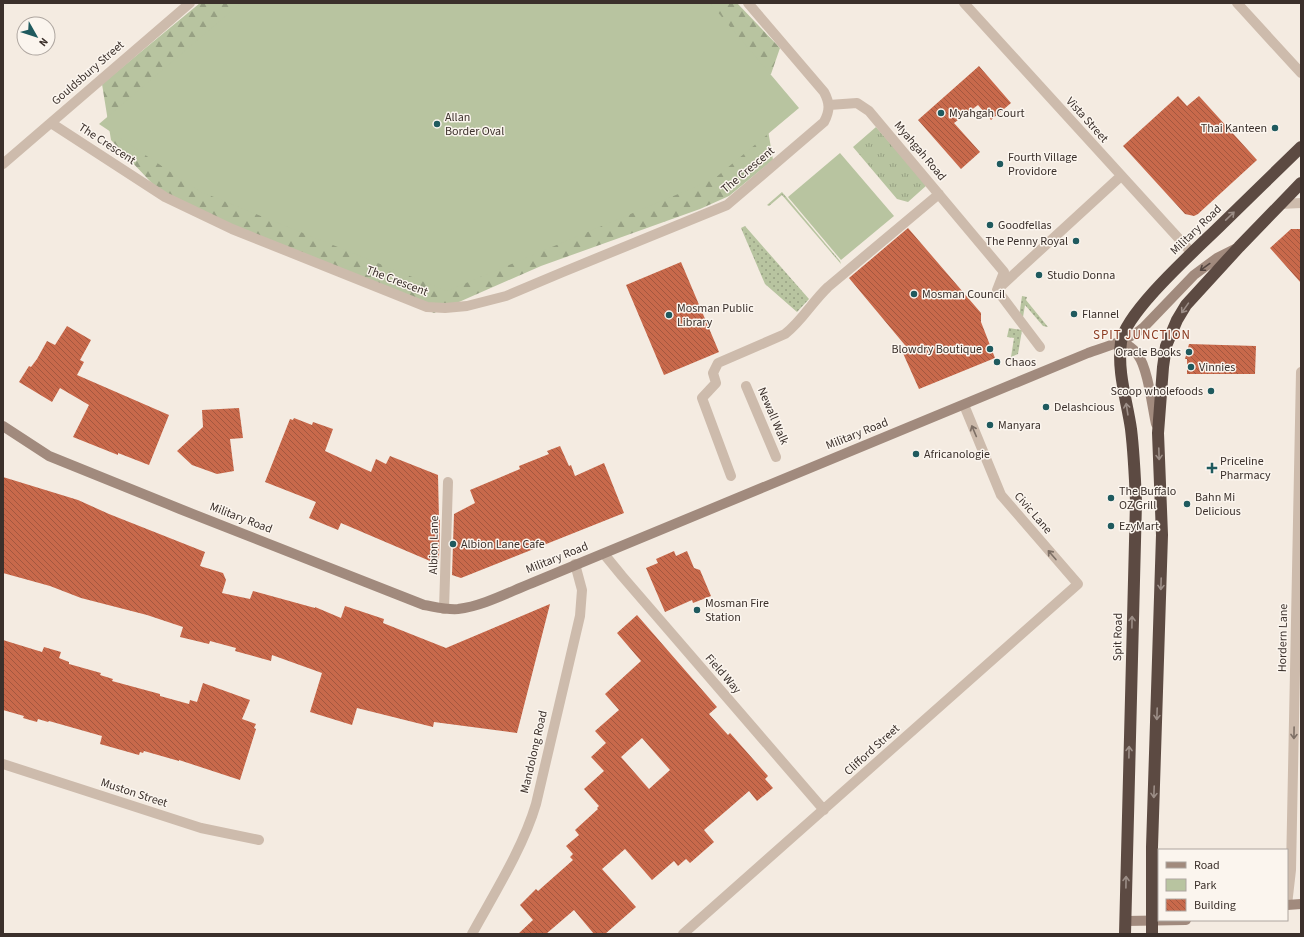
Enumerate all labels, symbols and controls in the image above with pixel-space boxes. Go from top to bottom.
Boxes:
north arrow [16,16,56,56]
text: N [35,34,52,50]
street label: Gouldsbury Street [48,37,128,109]
street label: Vista Street [1062,93,1112,147]
place label: Myahgah Court [949,105,1025,122]
marker: Myahgah Court [936,108,946,118]
place label: Allan Border Oval [445,109,504,140]
street label: Myahgah Road [890,117,950,185]
street label: The Crescent [75,119,139,169]
marker: Allan Border Oval [432,119,442,129]
place label: Thai Kanteen [1201,120,1267,137]
marker: Thai Kanteen [1270,123,1280,133]
street label: The Crescent [718,143,778,197]
place label: Fourth Village Providore [1008,149,1077,180]
marker: Fourth Village Providore [995,159,1005,169]
street label: Military Road [1166,201,1226,259]
one-way arrow [1225,211,1235,221]
place label: Goodfellas [998,217,1052,234]
marker: Goodfellas [985,220,995,230]
place label: The Penny Royal [985,233,1068,250]
marker: The Penny Royal [1071,236,1081,246]
street label: The Crescent [364,261,430,301]
one-way arrow [1200,263,1211,271]
place label: Studio Donna [1047,267,1115,284]
marker: Studio Donna [1034,270,1044,280]
place label: Mosman Council [922,286,1005,303]
marker: Mosman Council [909,289,919,299]
place label: Mosman Public Library [677,300,754,331]
one-way arrow [1181,302,1189,313]
place label: Flannel [1082,306,1119,323]
marker: Flannel [1069,309,1079,319]
marker: Mosman Public Library [664,310,674,320]
district label: SPIT JUNCTION [1093,326,1191,344]
place label: Blowdry Boutique [891,341,982,358]
marker: Blowdry Boutique [985,344,995,354]
place label: Oracle Books [1115,344,1181,361]
marker: Oracle Books [1184,347,1194,357]
place label: Chaos [1005,354,1036,371]
marker: Chaos [992,357,1002,367]
place label: Vinnies [1199,359,1235,376]
marker: Vinnies [1186,362,1196,372]
place label: Scoop wholefoods [1111,383,1203,400]
street label: Newall Walk [753,385,793,448]
marker: Scoop wholefoods [1206,386,1216,396]
place label: Delashcious [1054,399,1114,416]
marker: Delashcious [1041,402,1051,412]
one-way arrow [1123,403,1131,416]
street label: Military Road [823,414,891,454]
place label: Manyara [998,417,1041,434]
marker: Manyara [985,420,995,430]
one-way arrow [970,425,978,437]
place label: Africanologie [924,446,990,463]
one-way arrow [1155,447,1163,460]
marker: Africanologie [911,449,921,459]
place label: Priceline Pharmacy [1220,453,1271,484]
marker: Priceline Pharmacy [1207,463,1217,473]
place label: The Buffalo OZ Grill [1119,483,1176,514]
street label: Civic Lane [1010,488,1056,538]
place label: Bahn Mi Delicious [1195,489,1241,520]
marker: The Buffalo OZ Grill [1106,493,1116,503]
street label: Military Road [207,498,275,538]
marker: Bahn Mi Delicious [1182,499,1192,509]
street label: Albion Lane [425,515,443,575]
place label: EzyMart [1119,518,1159,535]
marker: EzyMart [1106,521,1116,531]
place label: Albion Lane Cafe [461,536,545,553]
street label: Military Road [523,538,591,578]
marker: Albion Lane Cafe [448,539,458,549]
one-way arrow [1048,549,1057,560]
one-way arrow [1157,577,1164,590]
place label: Mosman Fire Station [705,595,769,626]
street label: Hordern Lane [1274,604,1292,672]
marker: Mosman Fire Station [692,605,702,615]
street label: Spit Road [1109,613,1127,661]
one-way arrow [1128,616,1136,629]
street label: Field Way [701,650,745,698]
one-way arrow [1153,707,1160,720]
street label: Mandolong Road [516,709,552,795]
street label: Clifford Street [841,720,903,780]
one-way arrow [1290,726,1298,739]
one-way arrow [1125,746,1133,759]
street label: Muston Street [98,774,170,812]
one-way arrow [1150,785,1158,798]
legend [1158,849,1288,921]
text: Road [1194,857,1220,874]
one-way arrow [1122,876,1130,889]
text: Park [1194,877,1216,894]
text: Building [1194,897,1236,914]

